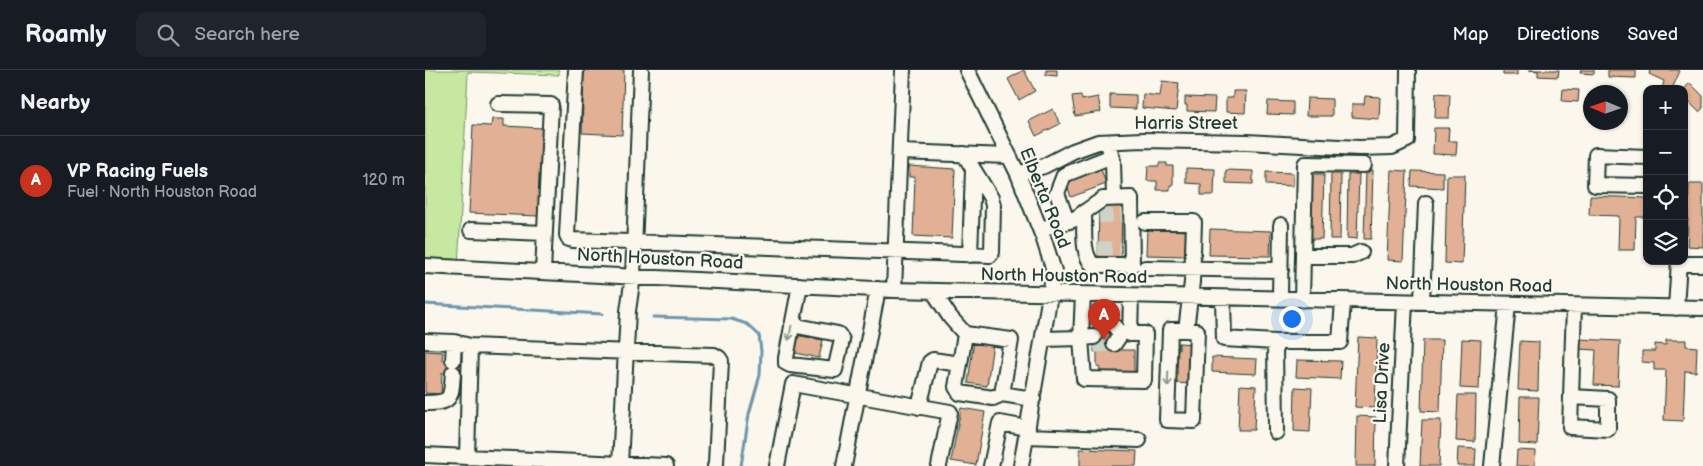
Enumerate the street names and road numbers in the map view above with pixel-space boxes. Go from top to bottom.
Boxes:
street label: Harris Street [1134,113,1238,134]
street label: Elberta Road [1015,144,1075,252]
street label: North Houston Road [576,244,744,274]
street label: North Houston Road [980,264,1148,288]
street label: North Houston Road [1385,273,1553,297]
street label: Lisa Drive [1369,342,1395,424]

